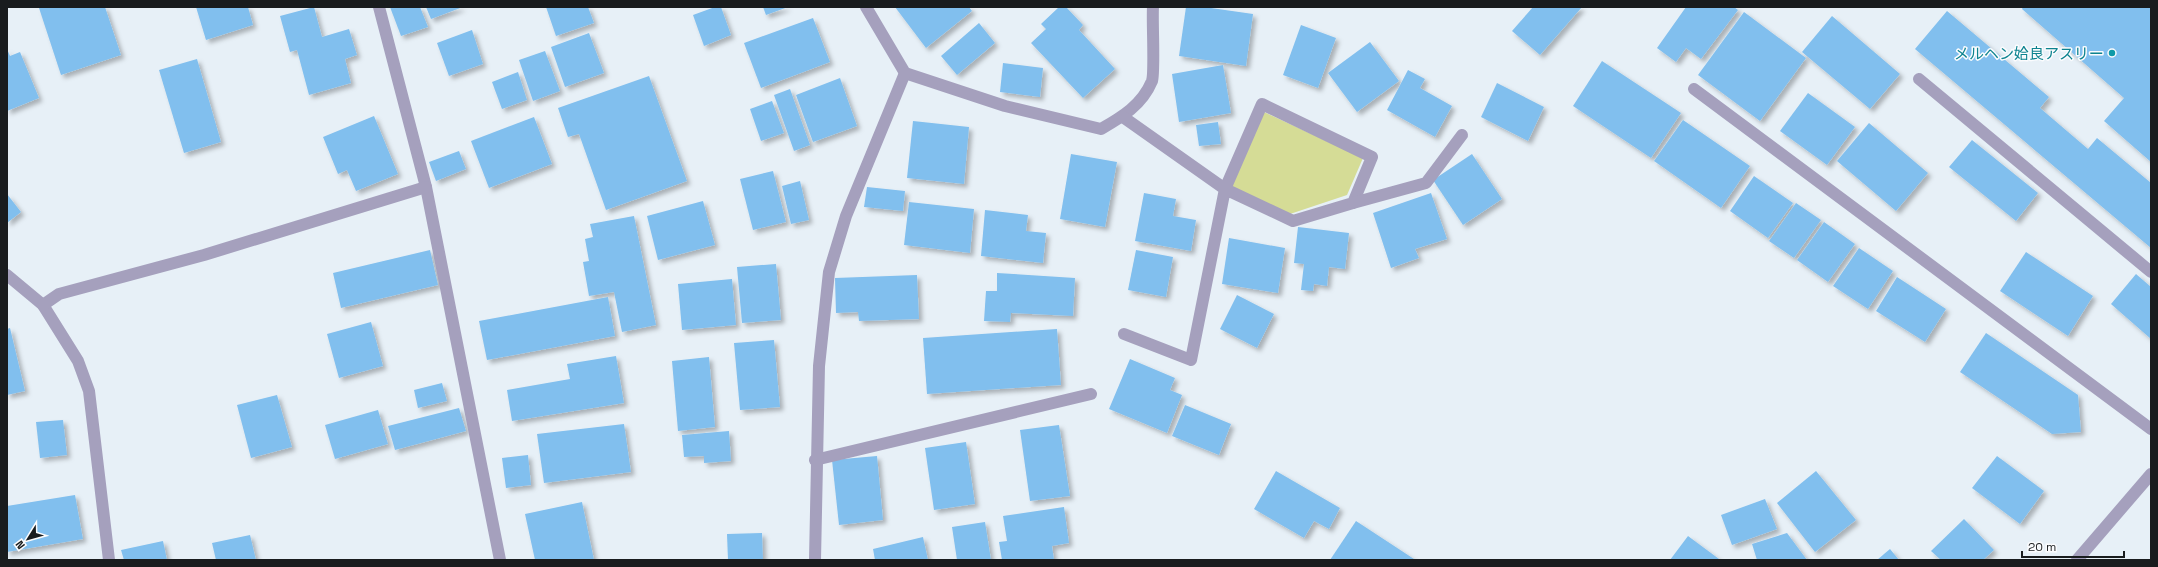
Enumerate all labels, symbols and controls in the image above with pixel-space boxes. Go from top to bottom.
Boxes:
place label: メルヘン姶良アスリー [1954,44,2104,63]
marker: メルヘン姶良アスリー [2107,48,2117,58]
north arrow [8,519,48,559]
scale bar [2022,533,2124,559]
text: N [12,538,28,552]
text: 20 m [2028,539,2056,555]

